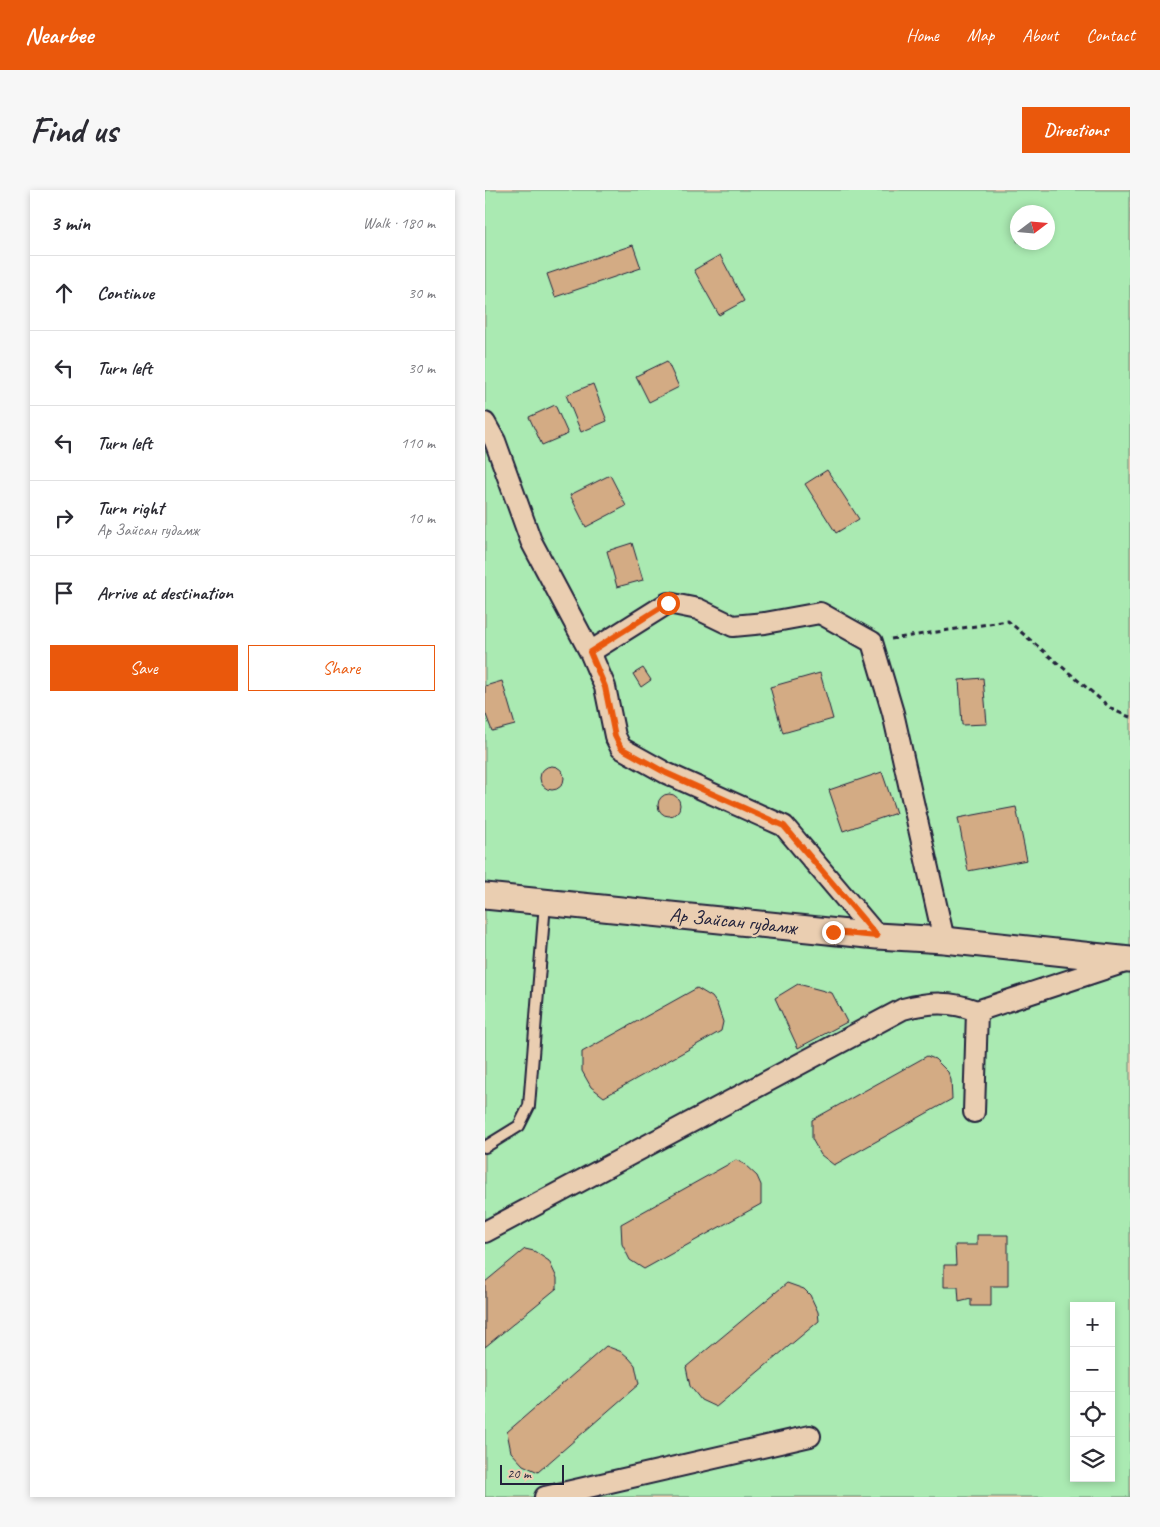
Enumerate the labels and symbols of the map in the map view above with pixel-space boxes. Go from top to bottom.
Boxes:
north arrow [1010,205,1055,250]
route start [657,592,680,615]
street label: Ар Зайсан гудамж [668,902,800,940]
route end [822,921,845,944]
scale bar [500,1462,564,1485]

